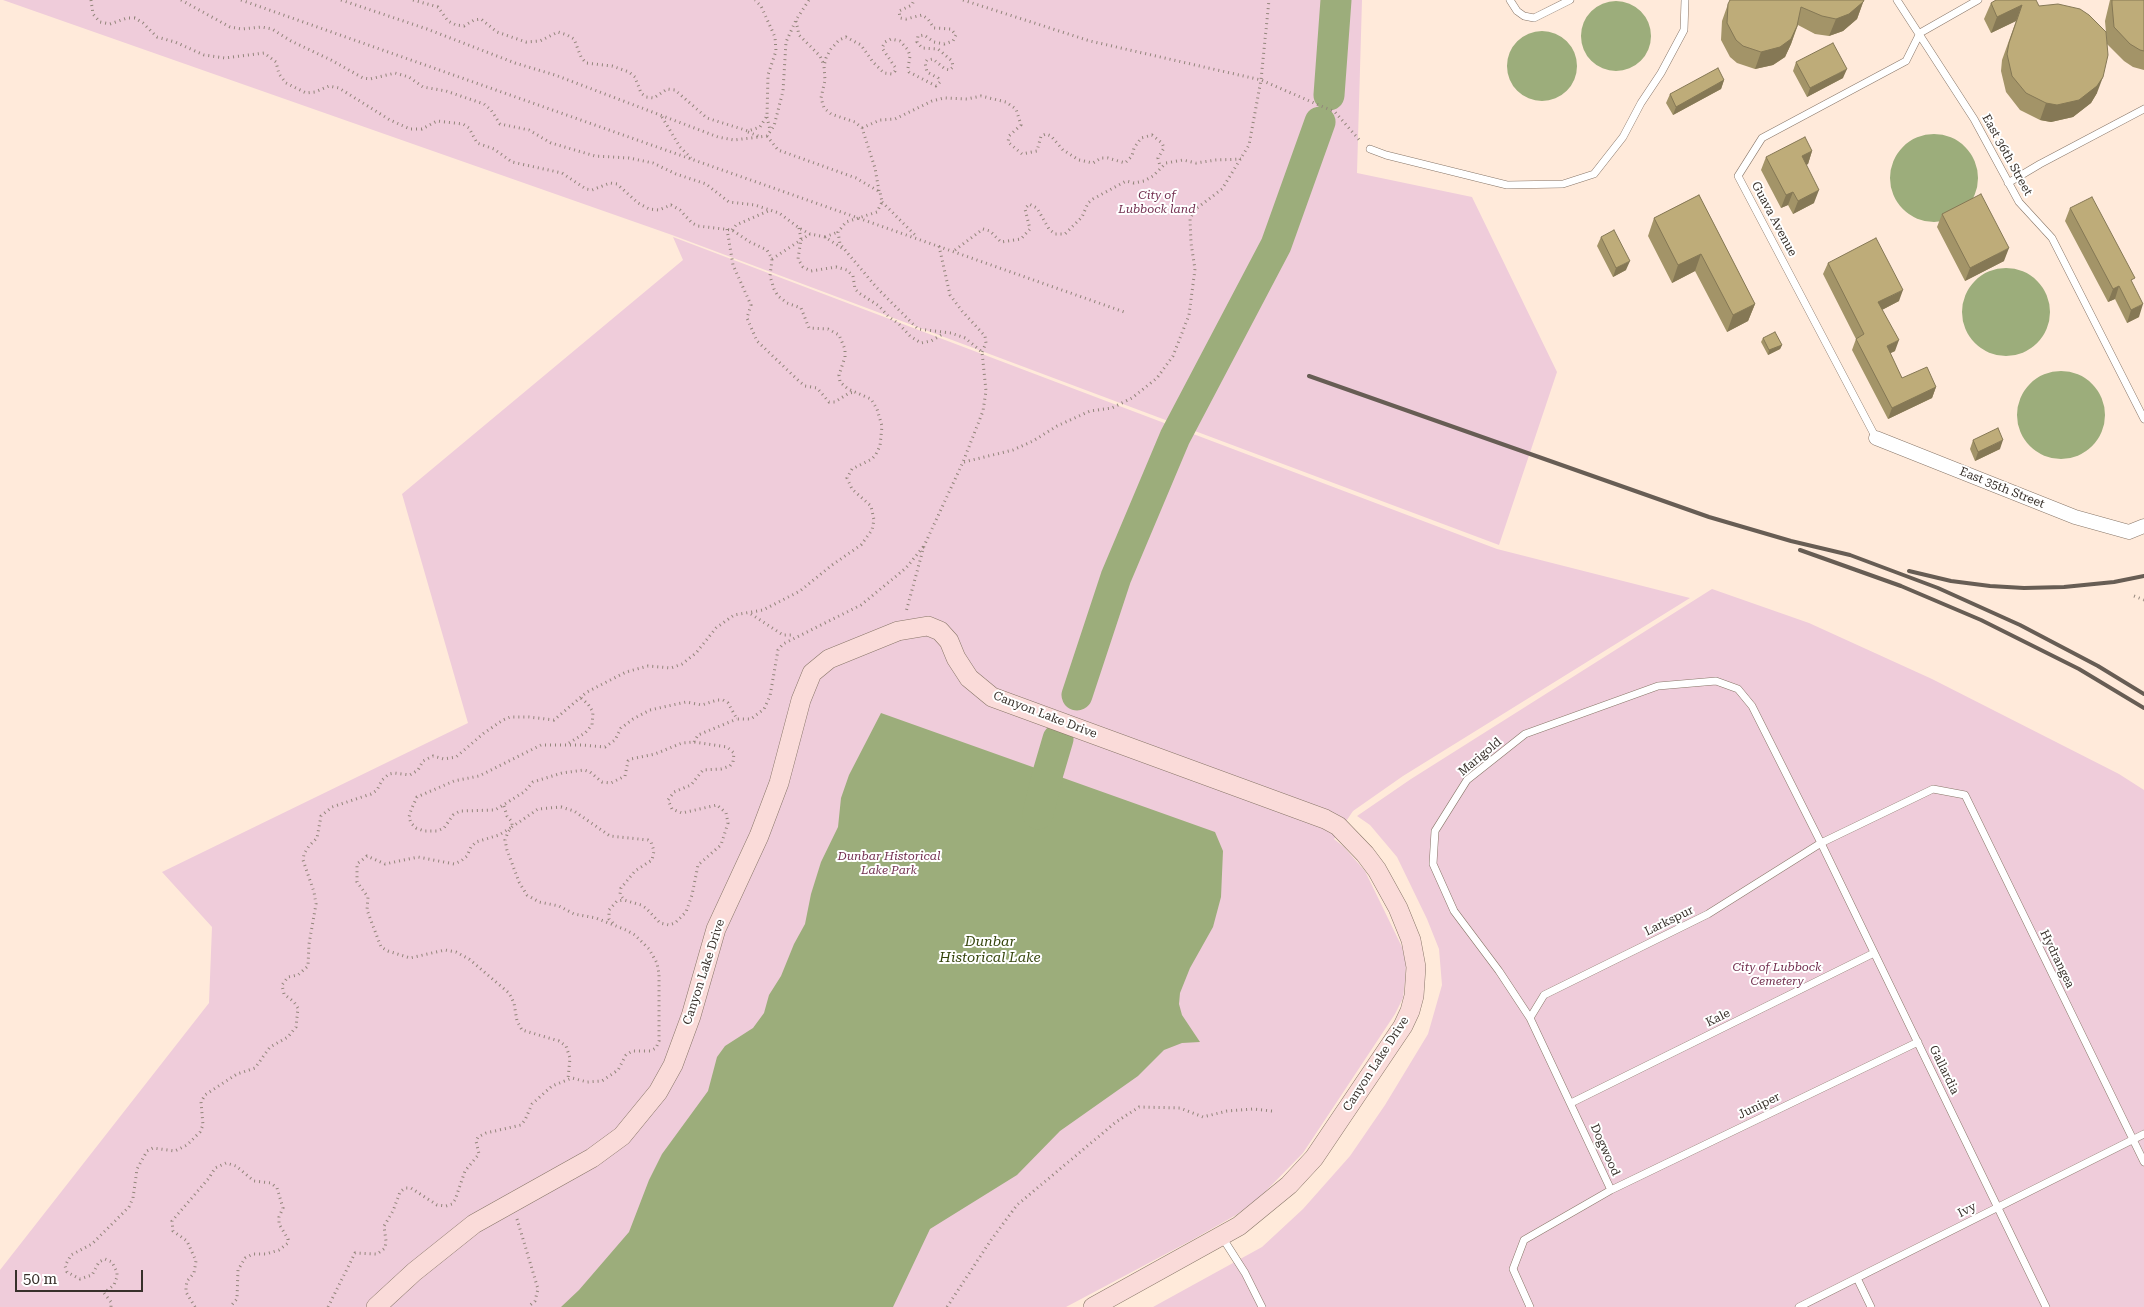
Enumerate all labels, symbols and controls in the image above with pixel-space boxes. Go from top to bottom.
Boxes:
street label: East 36th Street [1979,112,2035,198]
street label: Guava Avenue [1748,179,1800,259]
park label: City of Lubbock land [1118,188,1196,216]
street label: East 35th Street [1957,464,2047,512]
street label: Canyon Lake Drive [991,689,1099,741]
street label: Marigold [1456,735,1504,779]
park label: Dunbar Historical Lake Park [837,849,941,877]
street label: Larkspur [1642,903,1696,939]
street label: Canyon Lake Drive [680,917,728,1027]
street label: Hydrangea [2037,927,2077,991]
water label: Dunbar Historical Lake [939,934,1041,966]
park label: City of Lubbock Cemetery [1732,960,1822,988]
street label: Kale [1703,1006,1733,1030]
street label: Canyon Lake Drive [1340,1014,1412,1114]
street label: Gallardia [1926,1043,1962,1097]
street label: Juniper [1736,1090,1782,1122]
street label: Dogwood [1587,1122,1623,1178]
street label: Ivy [1955,1199,1979,1221]
scale bar [18,1260,145,1292]
text: 50 m [23,1270,57,1288]

